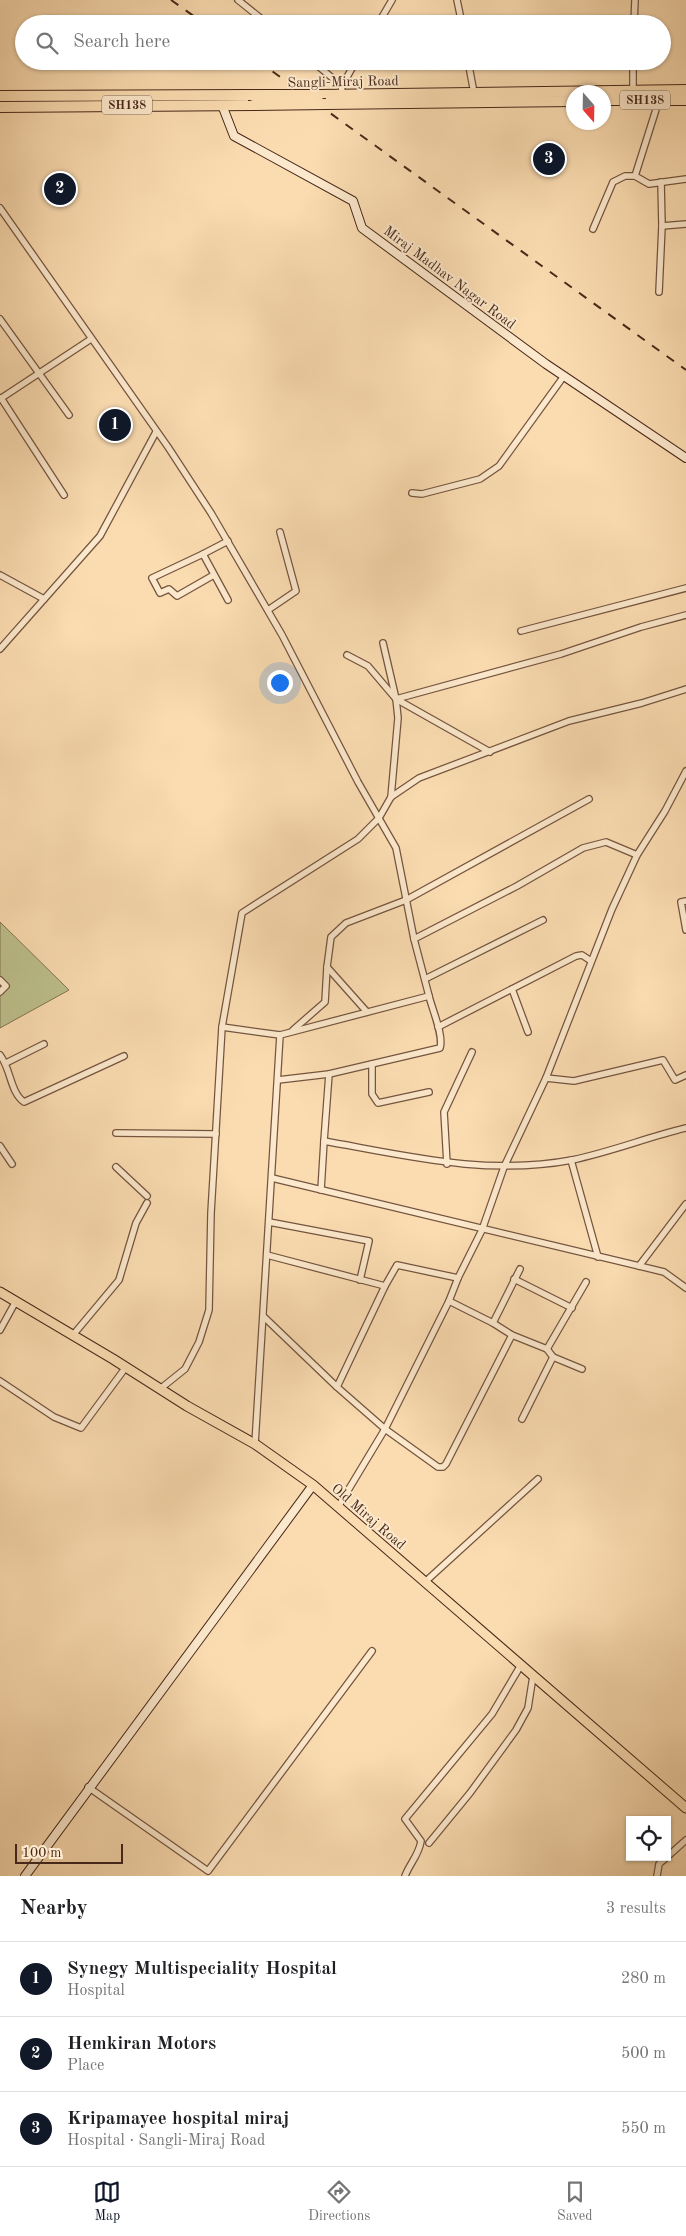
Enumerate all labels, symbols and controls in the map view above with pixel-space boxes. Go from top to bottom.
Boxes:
search box [15,15,671,70]
icon: search [33,29,61,57]
text: Search here [73,33,170,52]
street label: Sangli-Miraj Road [287,74,399,90]
north arrow [566,85,611,130]
road number: SH138 [620,90,670,110]
road number: SH138 [102,96,152,114]
pin: 3 [533,140,565,178]
pin: 2 [44,170,76,208]
street label: Miraj Madhav Nagar Road [381,224,518,332]
pin: 1 [99,406,131,444]
your location [267,670,293,696]
street label: Old Miraj Road [329,1481,408,1552]
map controls [626,1816,671,1861]
button: locate [626,1816,671,1861]
scale bar [15,1841,122,1864]
text: 100 m [22,1846,61,1860]
text: Nearby [20,1898,88,1919]
text: 3 results [606,1901,666,1917]
text: Synegy Multispeciality Hospital [67,1960,337,1979]
text: 1 [31,1971,41,1987]
text: 280 m [621,1971,666,1987]
text: Hospital [67,1983,125,1999]
text: Hemkiran Motors [67,2035,216,2054]
text: 2 [31,2046,41,2062]
text: 500 m [621,2046,666,2062]
text: Place [67,2058,104,2074]
text: Kripamayee hospital miraj [67,2110,289,2129]
text: 3 [31,2121,41,2137]
text: 550 m [621,2121,666,2137]
text: Hospital · Sangli-Miraj Road [67,2133,265,2149]
tab: Map [93,2178,121,2225]
tab: Directions [308,2178,370,2225]
tab: Saved [557,2178,593,2225]

